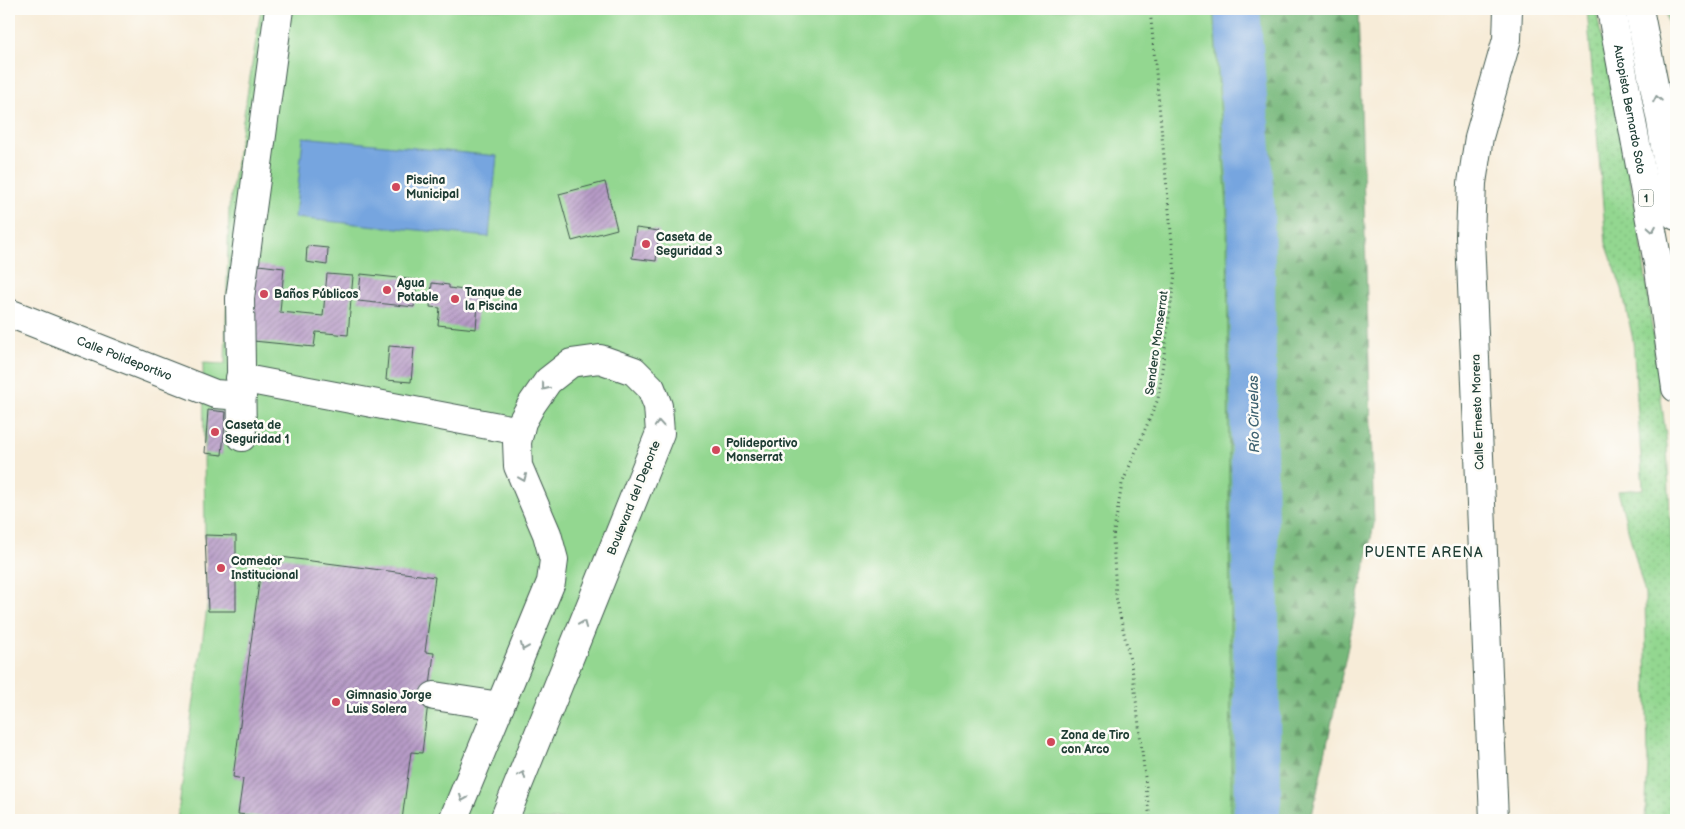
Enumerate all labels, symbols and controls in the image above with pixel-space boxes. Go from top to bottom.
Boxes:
street label: Autopista Bernardo Soto [1610,43,1649,175]
one-way arrow [1652,94,1662,103]
place label: Piscina Municipal [406,173,459,202]
marker: Piscina Municipal [390,181,402,193]
road number: 1 [1638,190,1654,207]
one-way arrow [1646,224,1656,233]
place label: Caseta de Seguridad 3 [656,230,723,259]
marker: Caseta de Seguridad 3 [640,238,652,250]
place label: Agua Potable [396,276,439,305]
marker: Agua Potable [381,284,393,296]
place label: Tanque de la Piscina [465,285,522,314]
place label: Baños Públicos [274,287,359,302]
marker: Baños Públicos [258,288,270,300]
street label: Sendero Monserrat [1142,290,1172,396]
marker: Tanque de la Piscina [449,293,461,305]
street label: Calle Polideportivo [75,333,174,384]
street label: Calle Ernesto Morera [1468,354,1488,470]
water label: Río Ciruelas [1245,375,1263,453]
one-way arrow [542,381,550,390]
place label: Caseta de Seguridad 1 [225,418,290,447]
one-way arrow [654,420,665,428]
marker: Caseta de Seguridad 1 [209,426,221,438]
place label: Polideportivo Monserrat [726,436,798,465]
street label: Boulevard del Deporte [604,439,664,557]
marker: Polideportivo Monserrat [710,444,722,456]
one-way arrow [517,473,527,482]
district label: PUENTE ARENA [1364,544,1484,561]
place label: Comedor Institucional [231,554,298,583]
marker: Comedor Institucional [215,562,227,574]
one-way arrow [577,621,587,629]
one-way arrow [520,642,530,651]
place label: Gimnasio Jorge Luis Solera [346,688,432,717]
marker: Gimnasio Jorge Luis Solera [330,696,342,708]
place label: Zona de Tiro con Arco [1061,728,1130,757]
marker: Zona de Tiro con Arco [1045,736,1057,748]
one-way arrow [516,771,526,780]
one-way arrow [458,793,468,801]

